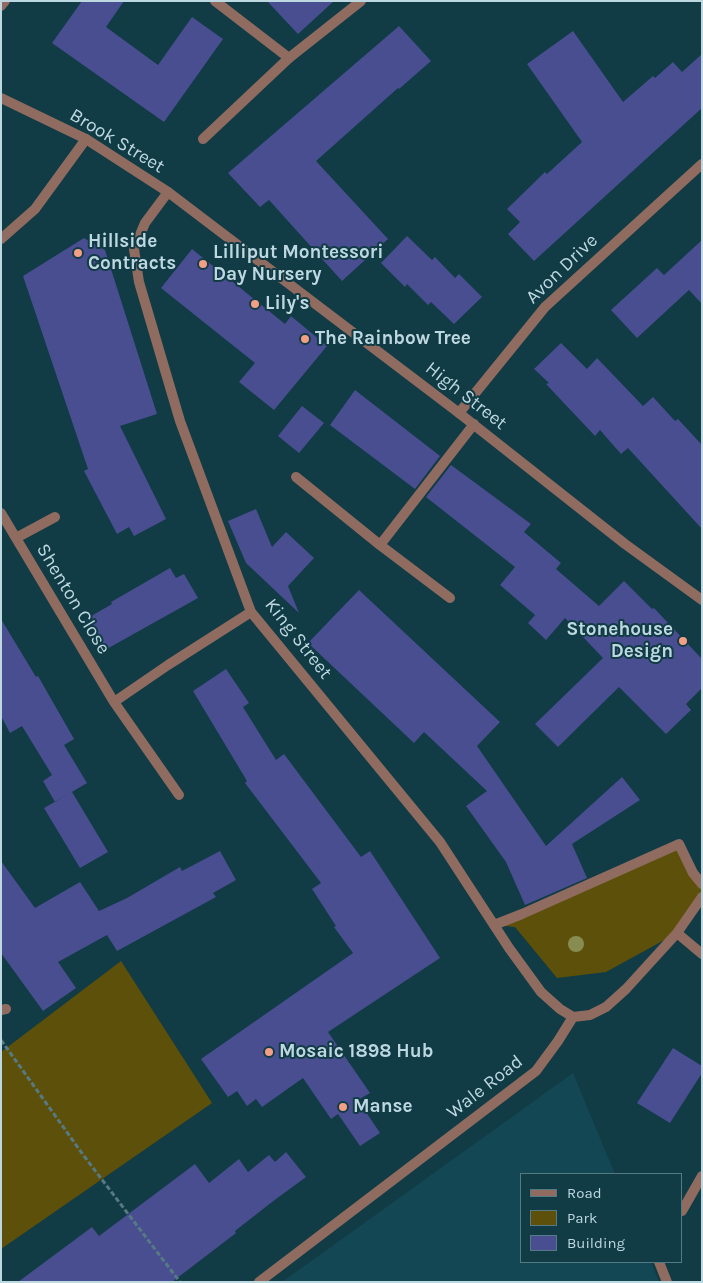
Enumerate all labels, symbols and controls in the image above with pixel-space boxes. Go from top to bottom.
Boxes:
street label: Brook Street [65,104,169,178]
street label: Avon Drive [521,229,603,309]
place label: Hillside Contracts [88,231,176,275]
place label: Lilliput Montessori Day Nursery [213,242,383,286]
marker: Hillside Contracts [72,247,84,259]
marker: Lilliput Montessori Day Nursery [197,258,209,270]
place label: Lily's [265,293,309,315]
marker: Lily's [249,298,261,310]
place label: The Rainbow Tree [315,328,471,350]
marker: The Rainbow Tree [299,333,311,345]
street label: High Street [421,357,511,435]
street label: Shenton Close [31,540,115,658]
street label: King Street [259,594,337,684]
place label: Stonehouse Design [566,619,673,663]
marker: Stonehouse Design [677,635,689,647]
place label: Mosaic 1898 Hub [279,1041,433,1063]
marker: Mosaic 1898 Hub [263,1046,275,1058]
street label: Wale Road [442,1050,528,1124]
place label: Manse [353,1096,413,1118]
marker: Manse [337,1101,349,1113]
legend [520,1173,683,1263]
text: Road [567,1184,602,1202]
text: Park [567,1209,597,1227]
text: Building [567,1234,625,1252]

